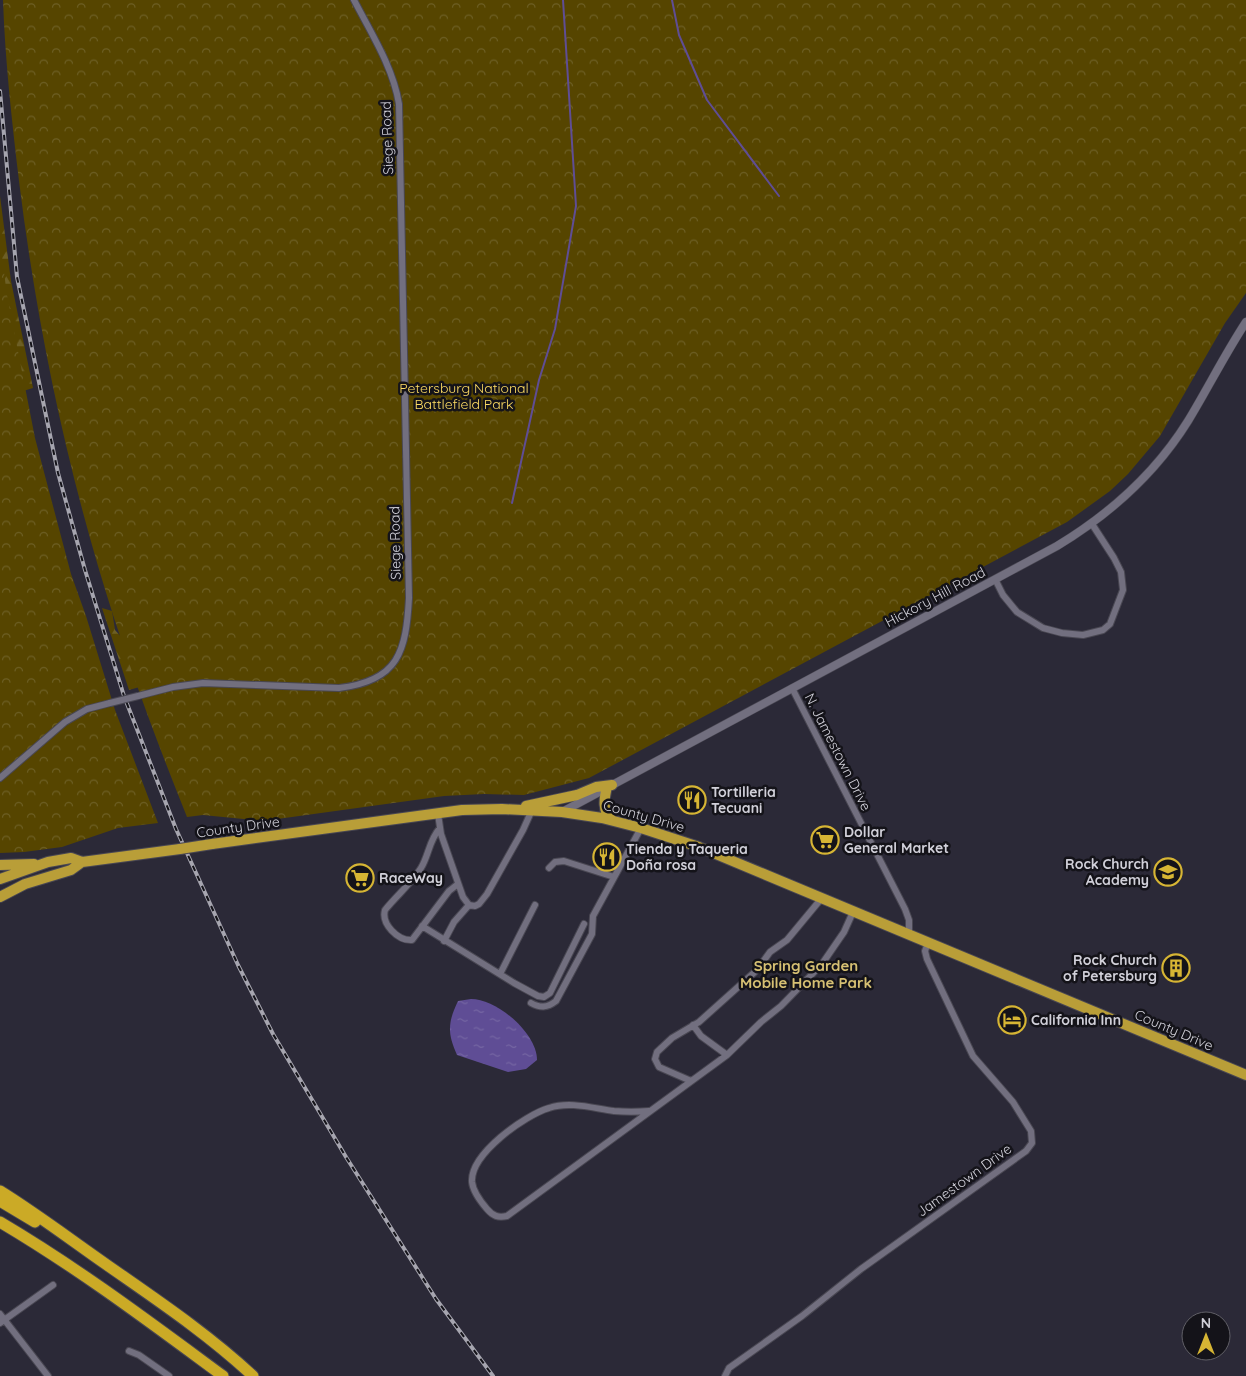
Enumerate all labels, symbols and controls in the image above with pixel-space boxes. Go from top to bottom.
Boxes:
street label: Siege Road [377,101,397,175]
park label: Petersburg National Battlefield Park [399,379,529,413]
street label: Siege Road [385,506,405,580]
street label: Hickory Hill Road [882,563,988,631]
street label: N. Jamestown Drive [801,690,875,814]
place label: Tortilleria Tecuani [711,783,776,817]
restaurant icon: Tortilleria Tecuani [677,785,707,815]
street label: County Drive [601,796,687,836]
street label: County Drive [195,812,281,842]
place label: Dollar General Market [844,823,949,857]
supermarket icon: Dollar General Market [810,825,840,855]
place label: Tienda y Taqueria Doña rosa [626,840,748,874]
restaurant icon: Tienda y Taqueria Doña rosa [592,842,622,872]
place label: Rock Church Academy [1065,855,1149,889]
school or university icon: Rock Church Academy [1153,857,1183,887]
supermarket icon: RaceWay [345,863,375,893]
place label: RaceWay [379,869,443,887]
place label: Rock Church of Petersburg [1063,951,1157,985]
building icon: Rock Church of Petersburg [1161,953,1191,983]
district label: Spring Garden Mobile Home Park [740,956,872,992]
hotel icon: California Inn [997,1005,1027,1035]
street label: County Drive [1132,1005,1216,1055]
place label: California Inn [1031,1011,1121,1029]
street label: Jamestown Drive [913,1139,1015,1220]
north arrow [1181,1311,1231,1361]
text: N [1201,1314,1211,1332]

